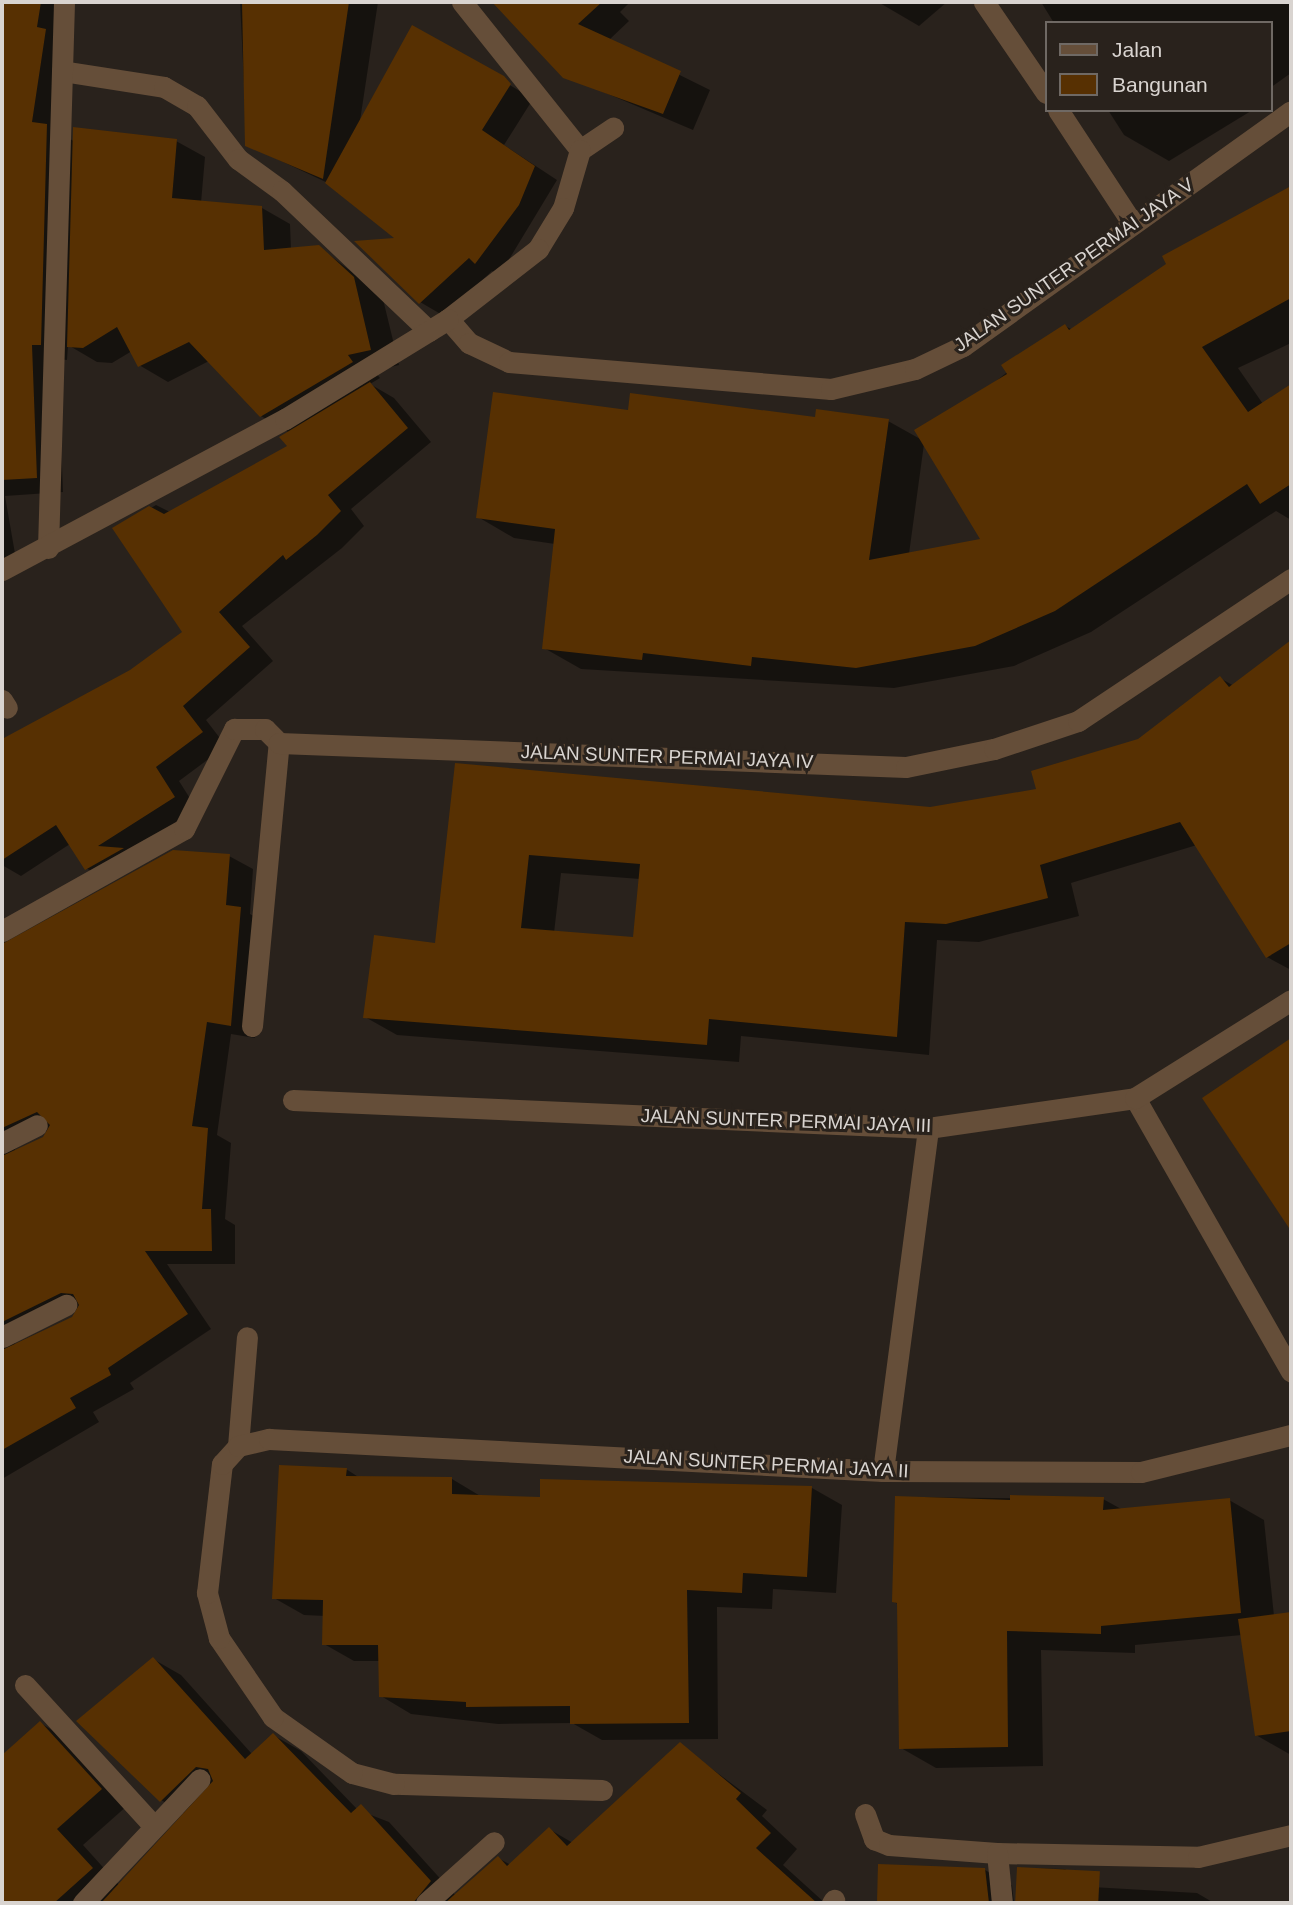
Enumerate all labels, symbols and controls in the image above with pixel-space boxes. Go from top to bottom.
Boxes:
legend [1044,21,1272,112]
text: Jalan [1112,38,1162,61]
text: Bangunan [1112,73,1208,96]
street label: JALAN SUNTER PERMAI JAYA V [949,173,1199,357]
street label: JALAN SUNTER PERMAI JAYA IV [520,740,814,774]
street label: JALAN SUNTER PERMAI JAYA III [640,1105,932,1137]
street label: JALAN SUNTER PERMAI JAYA II [622,1445,910,1483]

